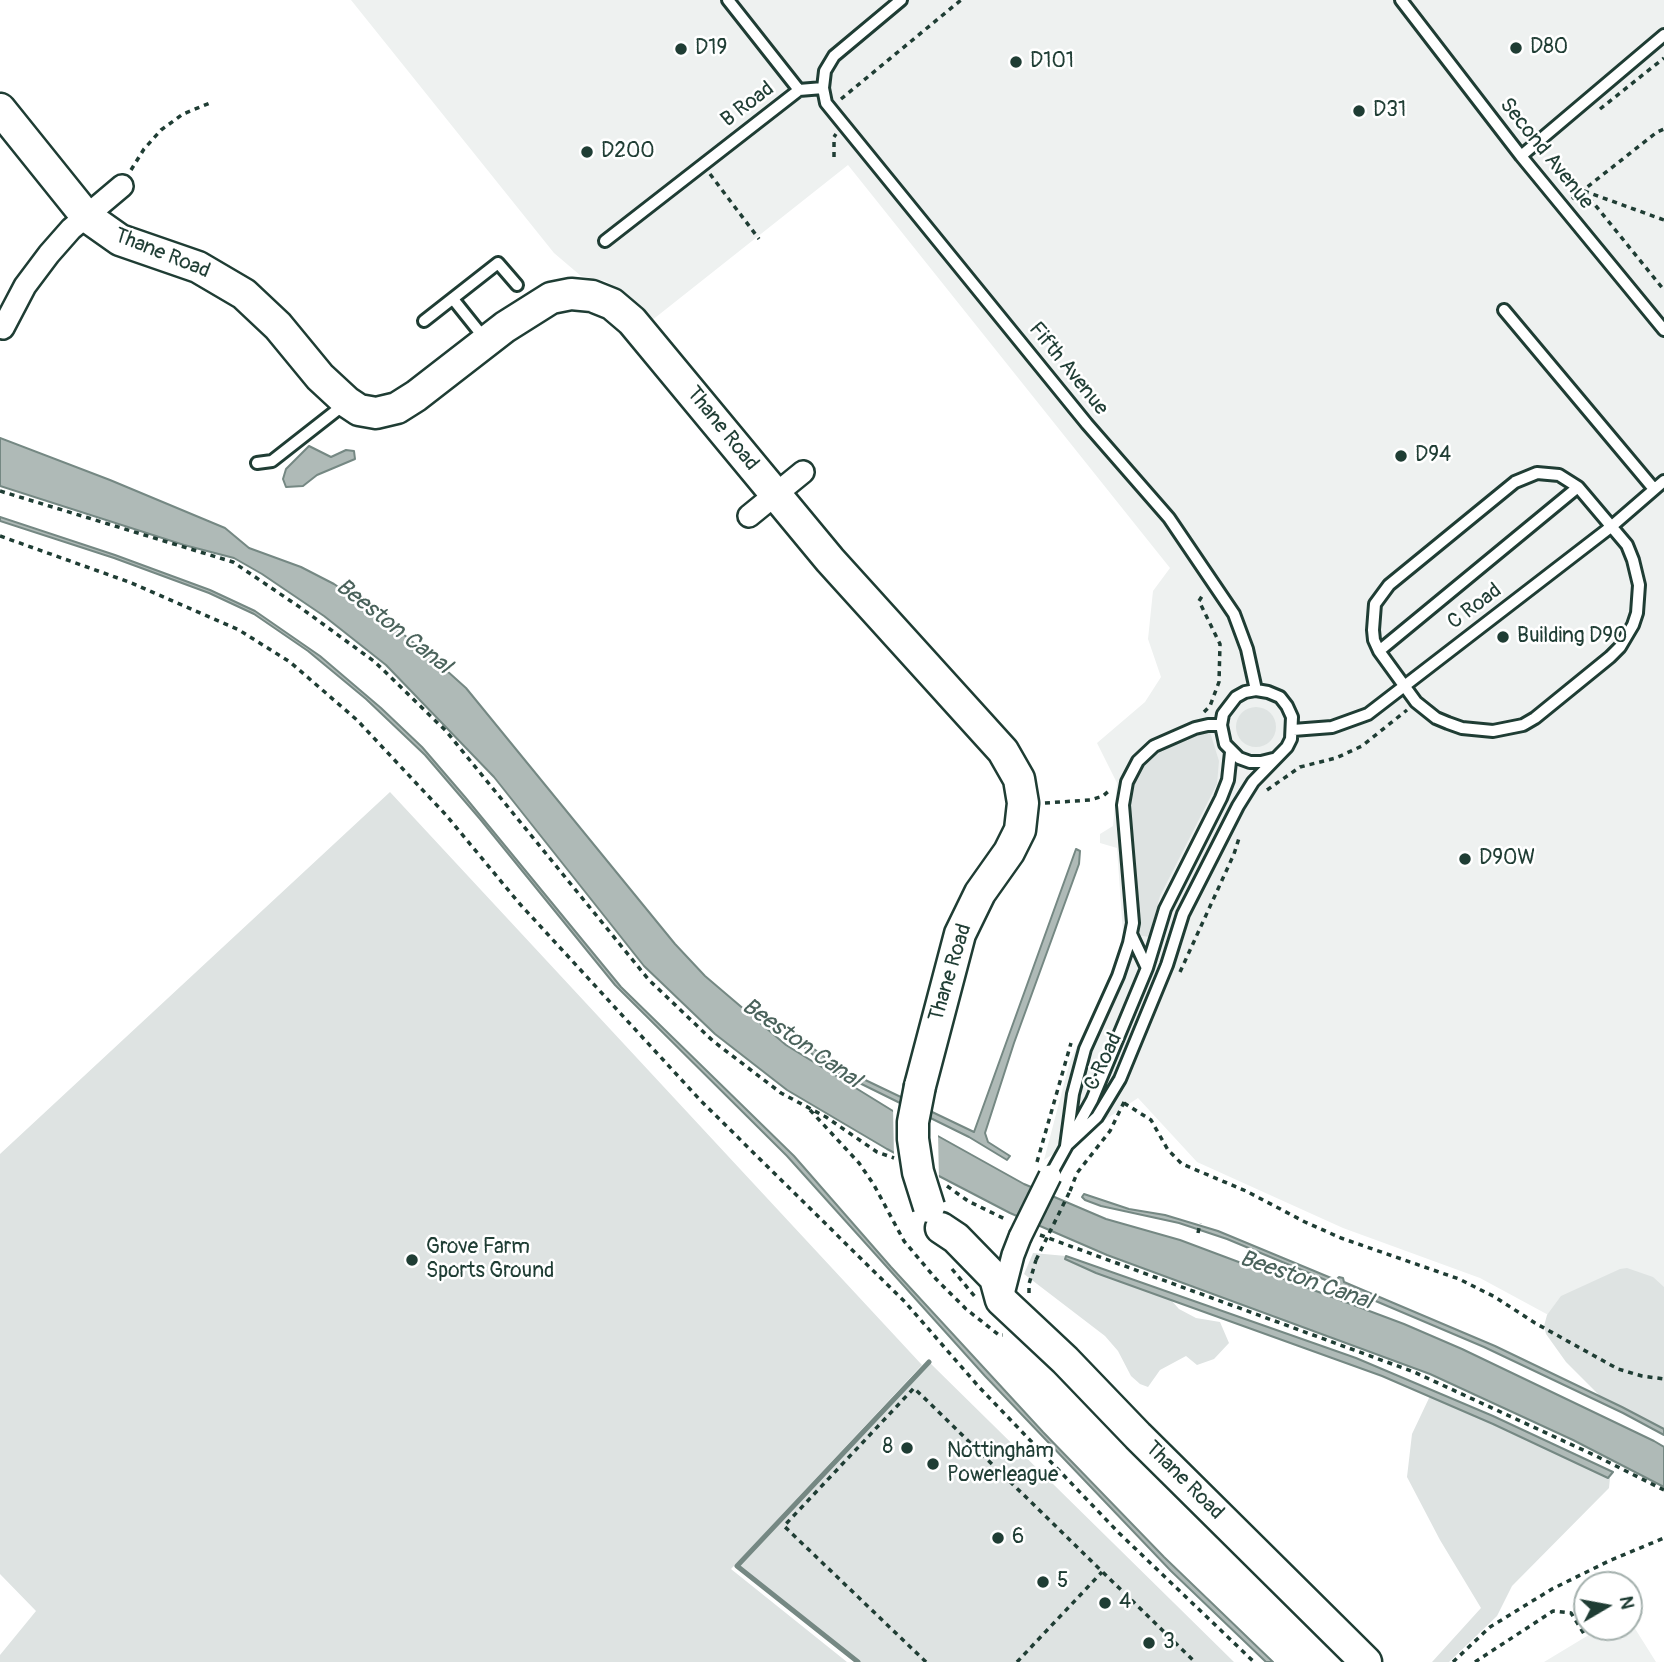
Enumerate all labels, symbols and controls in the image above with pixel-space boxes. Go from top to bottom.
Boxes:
place label: D80 [1530,35,1568,61]
place label: D19 [695,36,727,62]
marker: D80 [1508,40,1524,56]
marker: D19 [673,41,689,57]
place label: D101 [1030,49,1074,75]
marker: D101 [1008,54,1024,70]
street label: B Road [716,77,780,133]
street label: Second Avenue [1494,93,1598,215]
place label: D31 [1373,98,1406,124]
marker: D31 [1351,103,1367,119]
place label: D200 [601,139,655,165]
marker: D200 [579,144,595,160]
street label: Thane Road [110,223,214,285]
street label: Fifth Avenue [1023,317,1113,421]
street label: Thane Road [680,382,764,476]
place label: D94 [1415,443,1451,469]
marker: D94 [1393,448,1409,464]
water label: Beeston Canal [330,573,456,681]
street label: C Road [1443,579,1507,635]
place label: Building D90 [1517,624,1627,650]
marker: Building D90 [1495,629,1511,645]
place label: D90W [1479,846,1535,872]
marker: D90W [1457,851,1473,867]
street label: Thane Road [924,921,978,1025]
water label: Beeston Canal [736,993,866,1095]
street label: C Road [1080,1029,1128,1095]
place label: Grove Farm Sports Ground [426,1235,554,1285]
water label: Beeston Canal [1236,1245,1376,1317]
marker: Grove Farm Sports Ground [404,1252,420,1268]
place label: 8 [882,1435,893,1461]
street label: Thane Road [1139,1436,1229,1526]
place label: Nottingham Powerleague [947,1439,1058,1489]
marker: 8 [899,1440,915,1456]
marker: Nottingham Powerleague [925,1456,941,1472]
place label: 6 [1012,1525,1024,1551]
marker: 6 [990,1530,1006,1546]
place label: 5 [1057,1569,1068,1595]
north arrow [1573,1571,1643,1641]
marker: 5 [1035,1574,1051,1590]
place label: 4 [1119,1590,1131,1616]
text: N [1614,1594,1640,1611]
marker: 4 [1097,1595,1113,1611]
place label: 3 [1163,1630,1175,1656]
marker: 3 [1141,1635,1157,1651]

